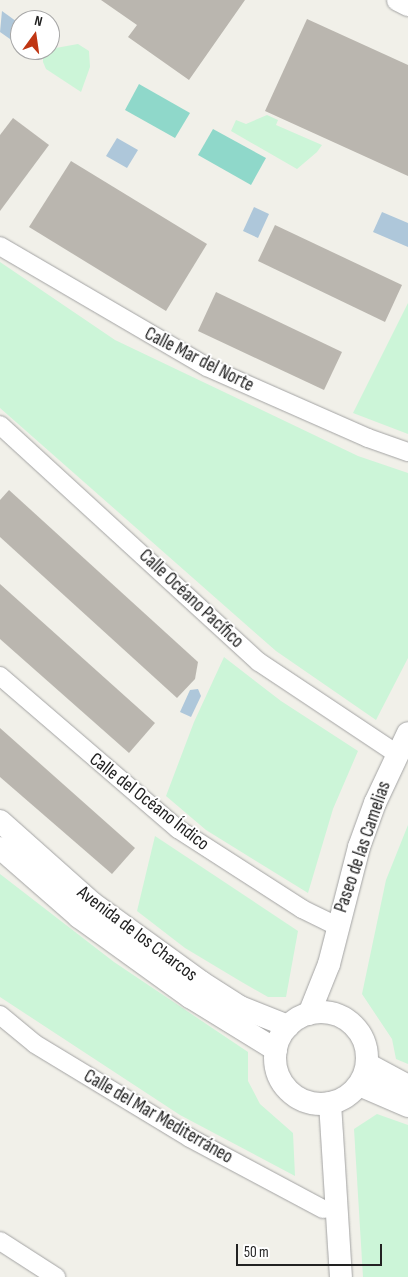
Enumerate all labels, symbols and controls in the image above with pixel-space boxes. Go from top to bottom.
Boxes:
north arrow [10,10,60,60]
text: N [33,12,44,30]
street label: Calle Mar del Norte [141,323,257,397]
street label: Calle Océano Pacífico [134,545,248,653]
street label: Calle del Océano Índico [85,748,213,856]
street label: Paseo de las Camelias [330,778,396,916]
street label: Avenida de los Charcos [72,881,202,987]
street label: Calle del Mar Mediterráneo [79,1065,237,1169]
scale bar [238,1234,384,1266]
text: 50 m [244,1243,269,1262]

